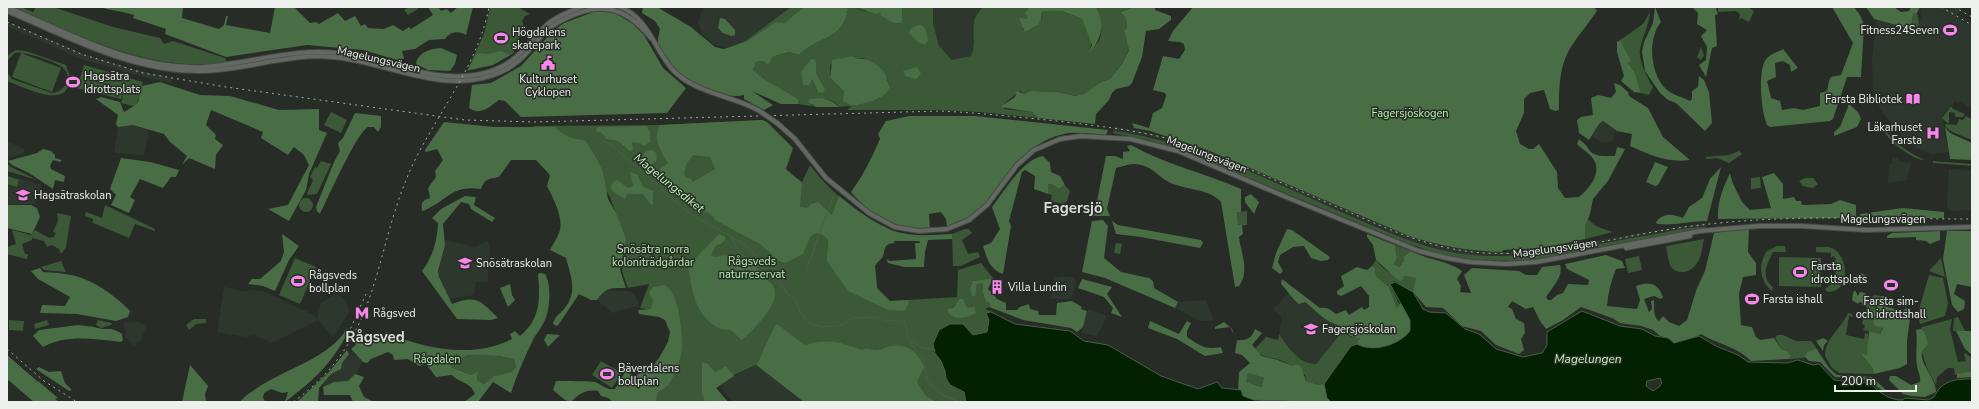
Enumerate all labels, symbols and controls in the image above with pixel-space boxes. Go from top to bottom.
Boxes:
sports icon: Fitness24Seven [1942,22,1958,38]
place label: Fitness24Seven [1860,23,1939,38]
place label: Högdalens skatepark [512,25,566,53]
sports icon: Högdalens skatepark [493,30,509,46]
street label: Magelungsvägen [336,43,422,76]
public building icon: Kulturhuset Cyklopen [540,55,556,71]
place label: Hagsätra Idrottsplats [84,69,141,97]
place label: Kulturhuset Cyklopen [519,72,577,100]
sports icon: Hagsätra Idrottsplats [65,74,81,90]
library icon: Farsta Bibliotek [1905,91,1921,107]
place label: Farsta Bibliotek [1825,92,1902,107]
park label: Fagersjöskogen [1371,106,1449,121]
place label: Läkarhuset Farsta [1868,120,1922,148]
hospital icon: Läkarhuset Farsta [1925,125,1941,141]
street label: Magelungsvägen [1165,132,1249,177]
water label: Magelungsdiket [630,150,708,217]
school or university icon: Hagsätraskolan [15,187,31,203]
place label: Hagsätraskolan [34,188,111,203]
district label: Fagersjö [1043,198,1103,218]
street label: Magelungsvägen [1841,212,1925,227]
street label: Magelungsvägen [1512,235,1598,262]
park label: Snösätra norra koloniträdgårdar [612,242,694,270]
park label: Rågsveds naturreservat [719,254,785,282]
school or university icon: Snösätraskolan [457,255,473,271]
place label: Snösätraskolan [476,256,552,271]
place label: Farsta idrottsplats [1811,259,1867,287]
sports icon: Farsta idrottsplats [1792,264,1808,280]
place label: Rågsveds bollplan [309,268,357,296]
sports icon: Rågsveds bollplan [290,273,306,289]
sports icon: Farsta sim- och idrottshall [1883,277,1899,293]
building icon: Villa Lundin [989,279,1005,295]
place label: Villa Lundin [1007,280,1067,295]
sports icon: Farsta ishall [1744,291,1760,307]
place label: Farsta ishall [1763,292,1823,307]
place label: Farsta sim- och idrottshall [1856,294,1927,322]
metro station icon: Rågsved [354,305,370,321]
place label: Rågsved [373,306,416,321]
school or university icon: Fagersjöskolan [1303,321,1319,337]
place label: Fagersjöskolan [1322,322,1396,337]
district label: Rågsved [345,327,405,347]
water label: Magelungen [1554,351,1622,367]
park label: Rågdalen [413,352,461,367]
place label: Bäverdalens bollplan [618,361,679,389]
sports icon: Bäverdalens bollplan [599,366,615,382]
scale bar [1835,367,1916,393]
text: 200 m [1841,373,1876,389]

